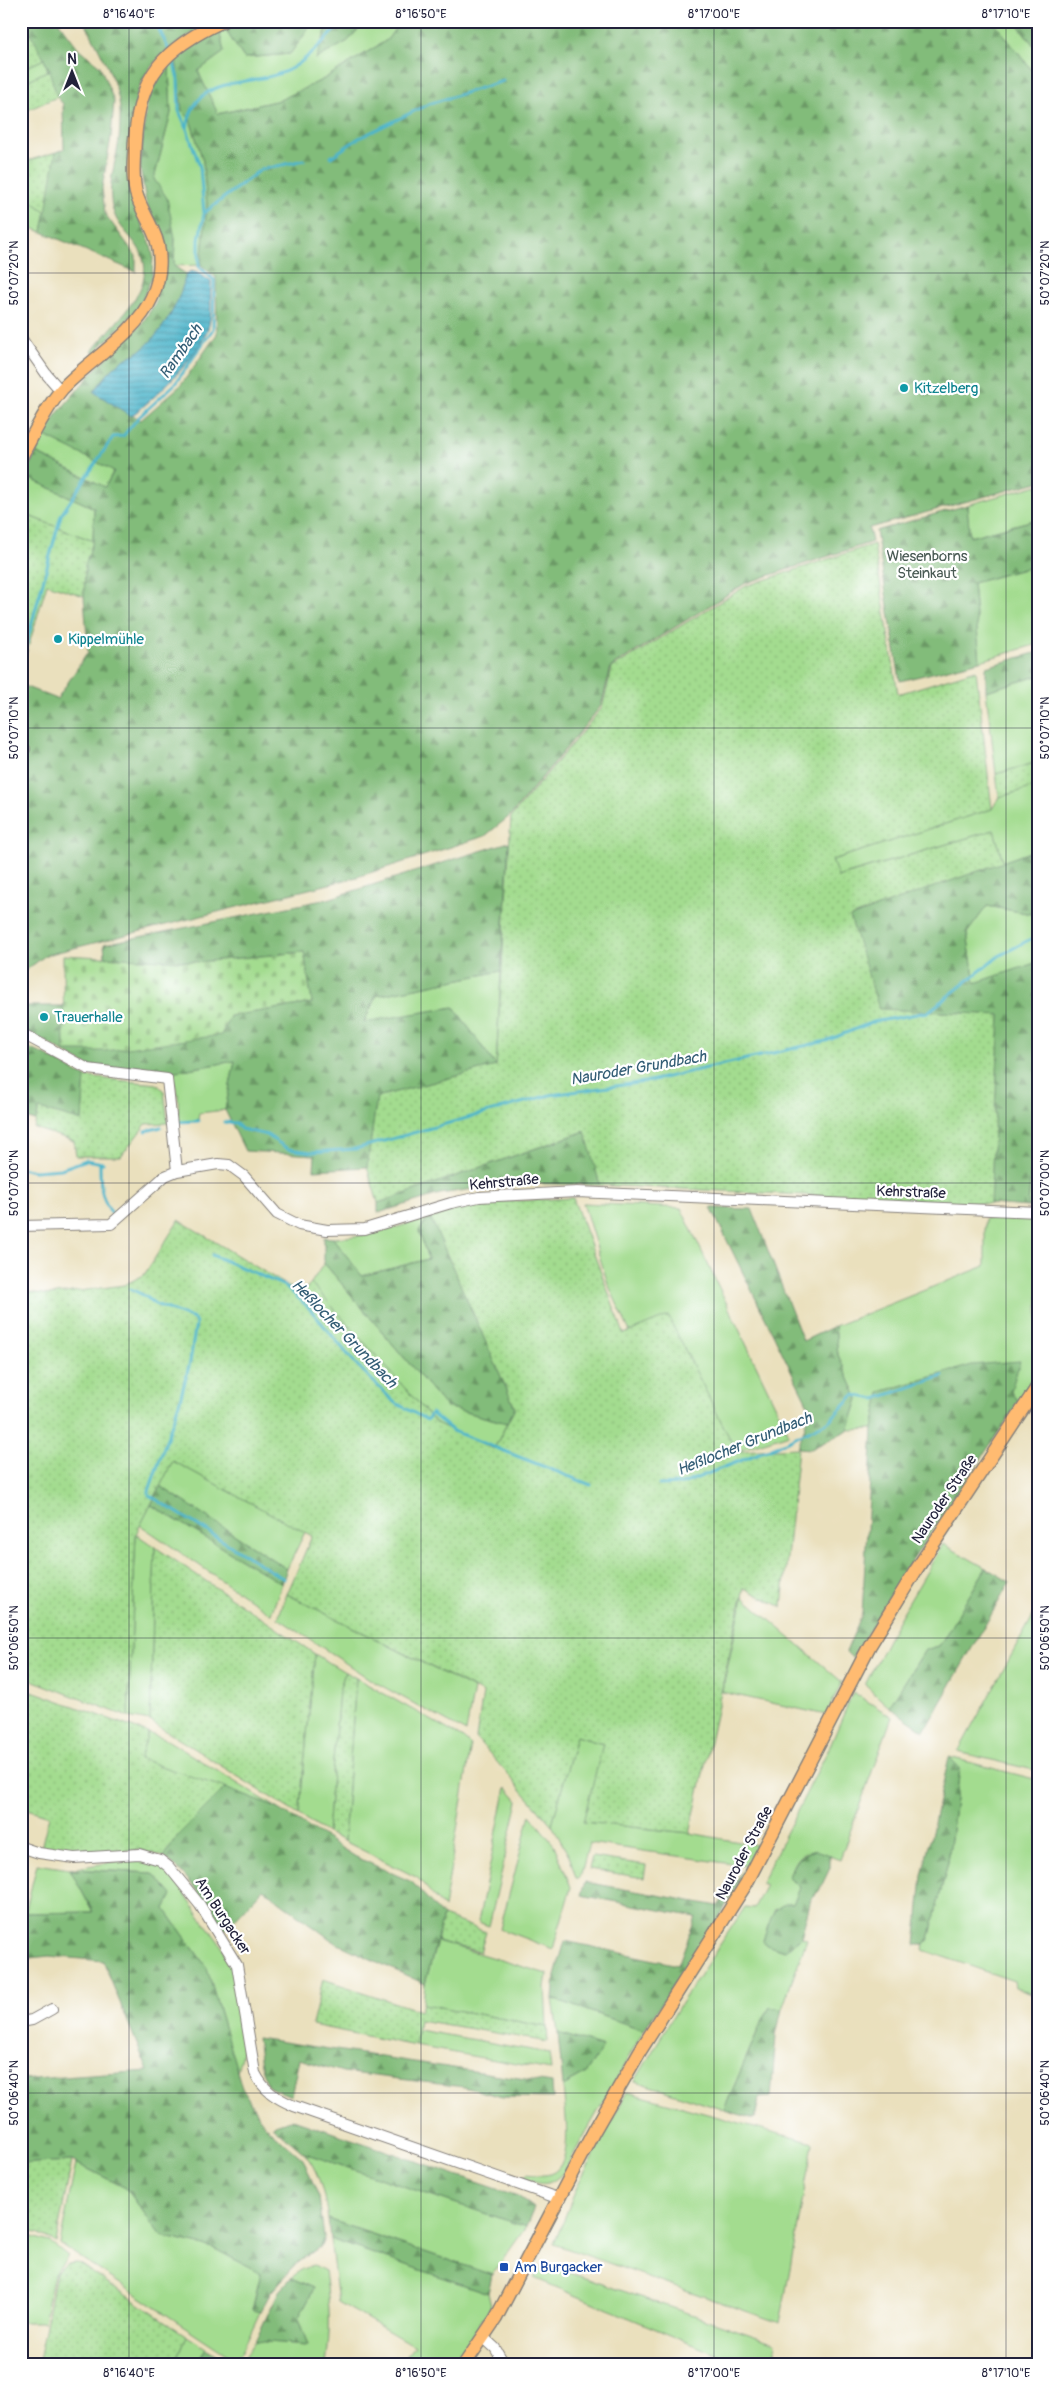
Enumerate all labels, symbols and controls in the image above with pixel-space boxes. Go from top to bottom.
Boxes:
text: 8°16'40"E [103,7,155,22]
text: 8°16'50"E [395,7,447,22]
text: 8°17'00"E [688,7,740,22]
text: 8°17'10"E [982,7,1030,22]
north arrow [48,48,98,98]
text: N [67,51,77,68]
text: 50°07'20"N [7,241,22,305]
text: 50°07'20"N [1038,241,1053,305]
water label: Rambach [155,319,208,383]
place label: Kitzelberg [914,379,978,398]
marker: Kitzelberg [898,382,910,394]
park label: Wiesenborns Steinkaut [887,547,968,583]
place label: Kippelmühle [68,630,145,649]
marker: Kippelmühle [52,633,64,645]
text: 50°07'10"N [7,697,22,759]
text: 50°07'10"N [1038,697,1053,759]
place label: Trauerhalle [54,1008,123,1027]
marker: Trauerhalle [38,1011,50,1023]
water label: Nauroder Grundbach [569,1046,709,1090]
text: 50°07'00"N [7,1150,22,1216]
text: 50°07'00"N [1038,1150,1053,1216]
street label: Kehrstraße [469,1170,540,1195]
street label: Kehrstraße [876,1182,947,1203]
water label: Heßlocher Grundbach [287,1275,402,1393]
water label: Heßlocher Grundbach [674,1407,816,1480]
street label: Nauroder Straße [908,1450,982,1548]
text: 50°06'50"N [7,1605,22,1671]
text: 50°06'50"N [1038,1605,1053,1671]
street label: Nauroder Straße [712,1802,777,1903]
street label: Am Burgacker [191,1874,255,1959]
text: 50°06'40"N [7,2060,22,2126]
text: 50°06'40"N [1038,2060,1053,2126]
place label: Am Burgacker [514,2258,603,2277]
marker: Am Burgacker [498,2261,510,2273]
text: 8°16'40"E [103,2366,155,2381]
text: 8°16'50"E [395,2366,447,2381]
text: 8°17'00"E [688,2366,740,2381]
text: 8°17'10"E [982,2366,1030,2381]

